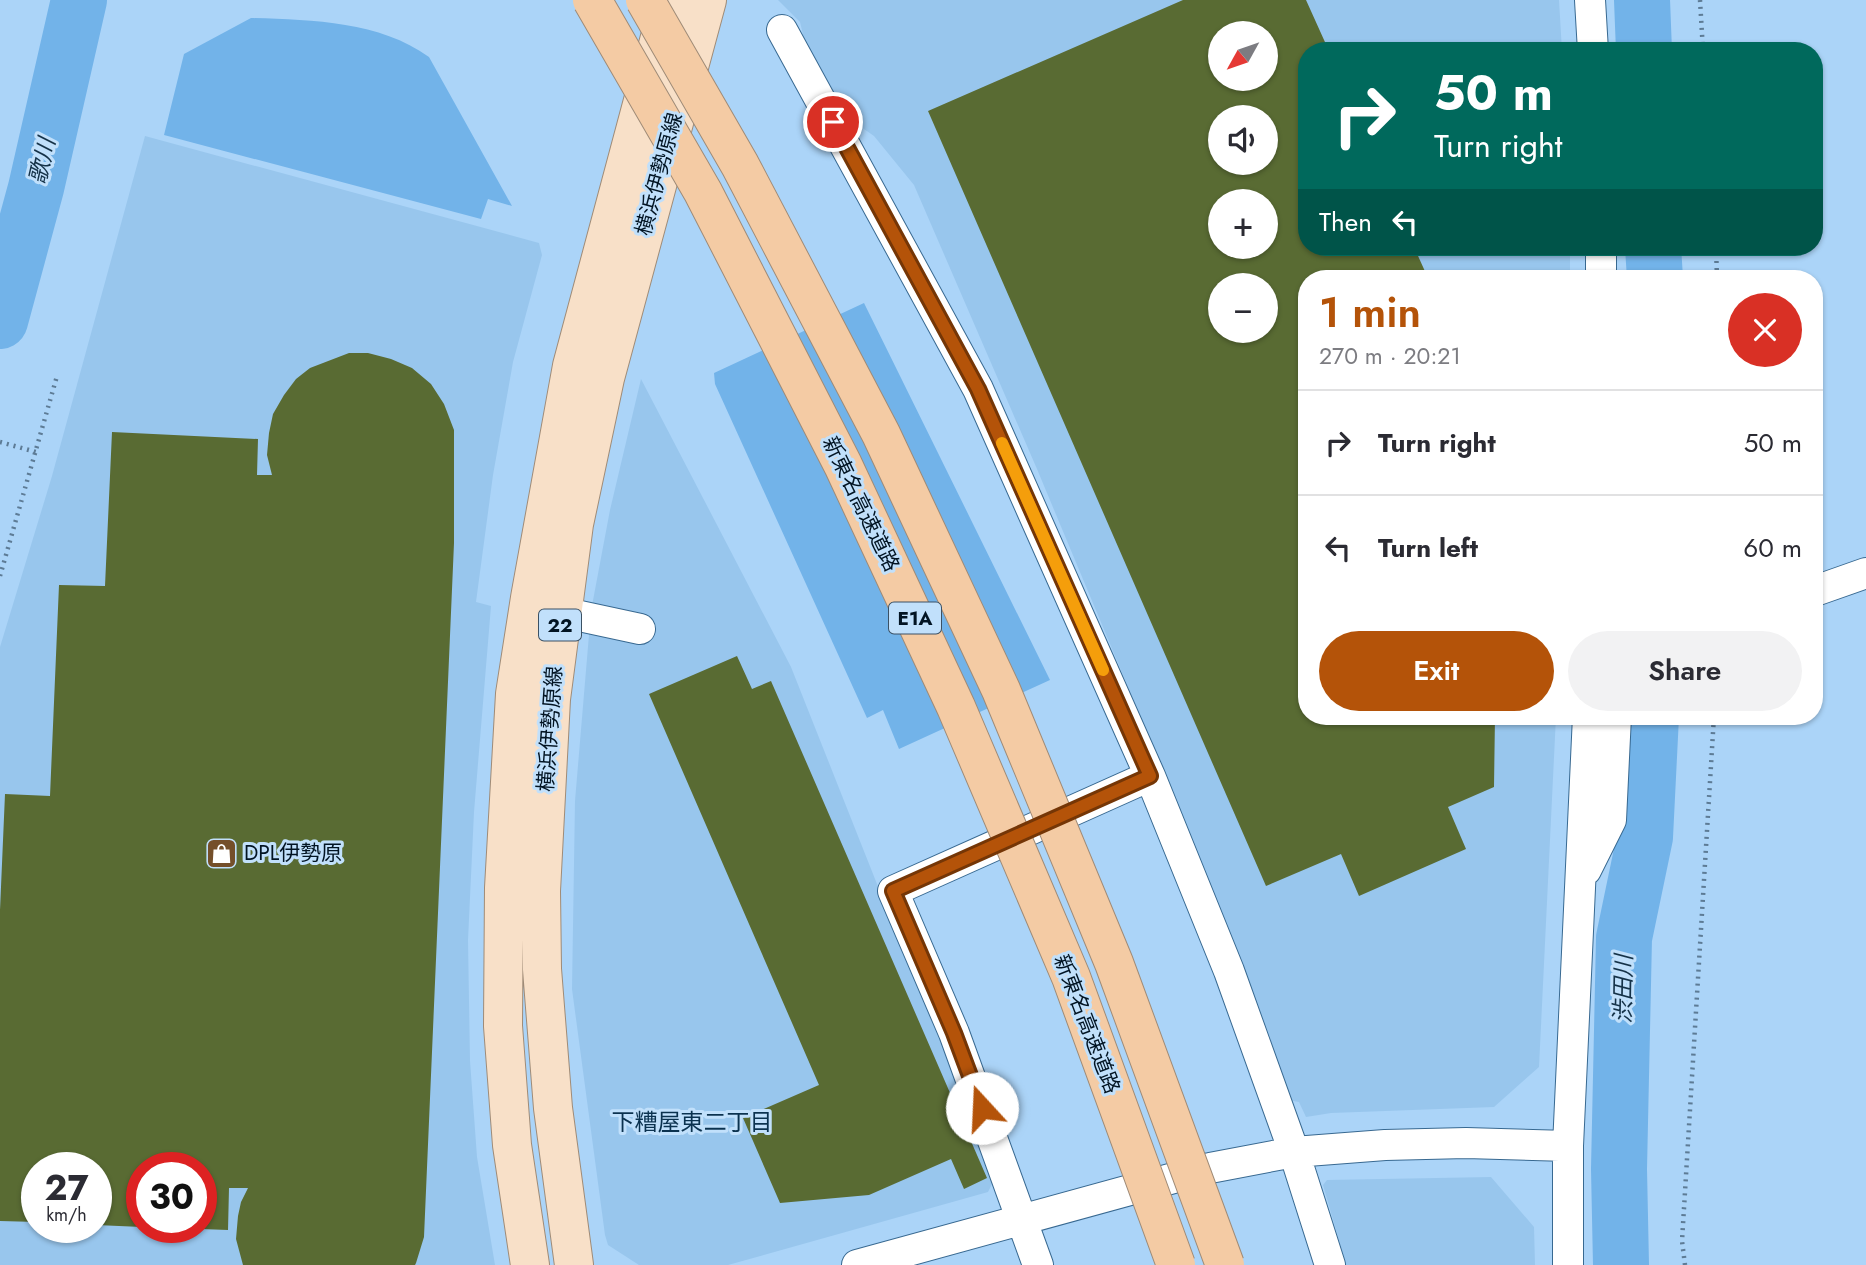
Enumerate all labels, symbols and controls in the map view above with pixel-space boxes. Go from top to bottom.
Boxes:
north arrow [1208,21,1278,91]
map controls [1208,21,1278,343]
text: 50 m [1434,58,1553,128]
icon: right [1319,70,1410,161]
pin [803,92,863,152]
icon: arrive [814,103,852,141]
button: sound [1208,105,1278,175]
street label: 横浜伊勢原線 [628,109,690,239]
text: Turn right [1434,123,1563,169]
water label: 歌川 [20,132,64,187]
button: + [1208,189,1278,259]
text: Then [1319,203,1372,241]
icon: left [1386,203,1424,241]
button: − [1208,273,1278,343]
text: 1 min [1319,282,1421,343]
button: close [1728,293,1802,367]
text: 270 m · 20:21 [1319,339,1461,373]
icon: right [1319,424,1357,462]
text: Turn right [1378,424,1496,462]
text: 50 m [1744,424,1802,462]
street label: 新東名高速道路 [815,431,907,577]
icon: left [1319,529,1357,567]
text: Turn left [1378,529,1478,567]
text: 60 m [1743,529,1802,567]
road number: E1A [889,603,941,634]
road number: 22 [539,610,581,640]
button: Exit [1319,631,1554,711]
button: Share [1568,631,1802,711]
street label: 横浜伊勢原線 [531,665,569,793]
shop icon: DPL伊勢原 [204,836,238,870]
place label: DPL伊勢原 [244,838,342,868]
street label: 新東名高速道路 [1047,950,1127,1098]
water label: 渋田川 [1605,951,1641,1024]
position arrow [945,1071,1019,1145]
district label: 下糟屋東二丁目 [612,1105,773,1139]
speed limit sign: 30 [126,1152,217,1243]
text: 27 [44,1163,89,1213]
text: km/h [46,1202,87,1228]

